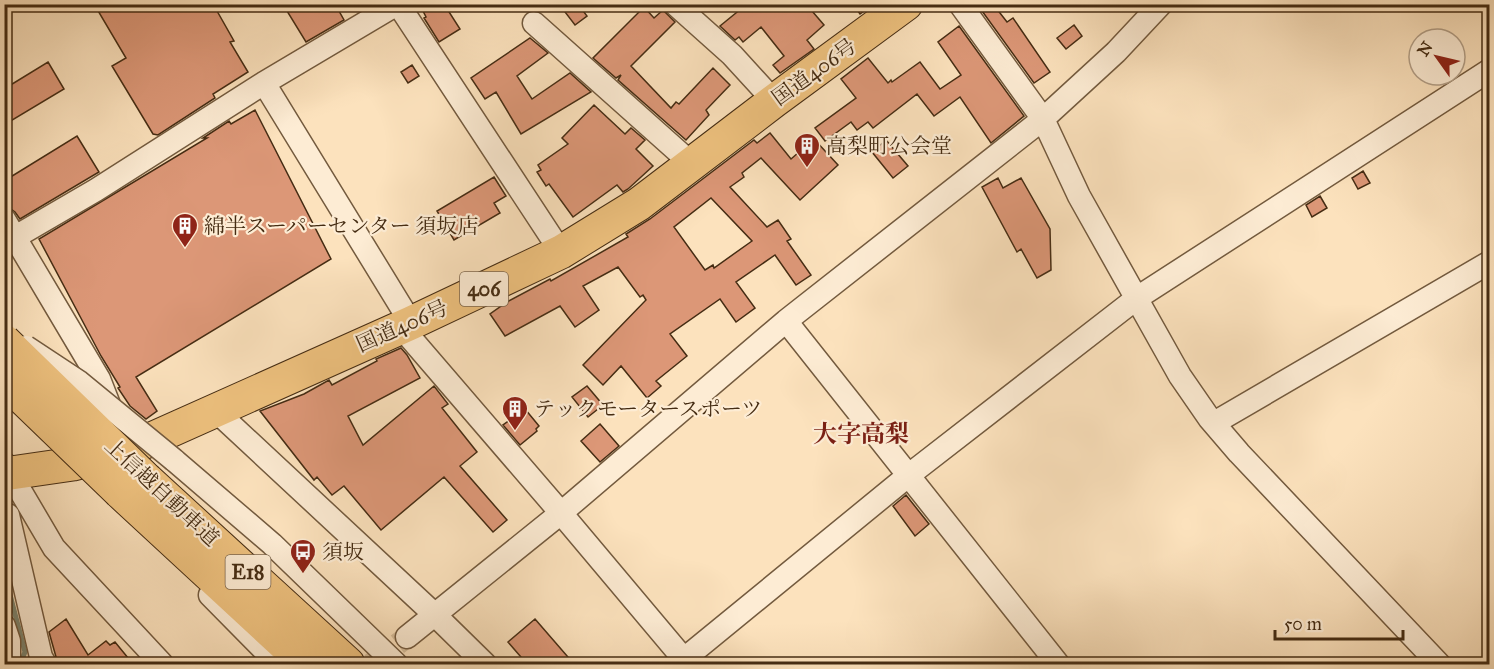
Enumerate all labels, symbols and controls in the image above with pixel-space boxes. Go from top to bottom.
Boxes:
north arrow [1407,27,1467,87]
street label: 国道406号 [767,33,861,111]
text: N [1413,38,1437,60]
building icon: 高梨町公会堂 [792,131,822,169]
place label: 高梨町公会堂 [826,133,952,159]
building icon: 綿半スーパーセンター 須坂店 [170,211,200,249]
place label: 綿半スーパーセンター 須坂店 [204,213,478,239]
road number: 406 [460,272,508,306]
street label: 国道406号 [352,294,452,358]
building icon: テックモータースポーツ [500,394,530,432]
place label: テックモータースポーツ [534,396,762,422]
district label: 大字高梨 [813,419,909,449]
street label: 上信越自動車道 [99,432,225,552]
bus stop icon: 須坂 [288,537,318,575]
place label: 須坂 [322,539,364,565]
road number: E18 [226,555,270,589]
scale bar [1275,603,1402,641]
text: 50 m [1284,613,1322,635]

